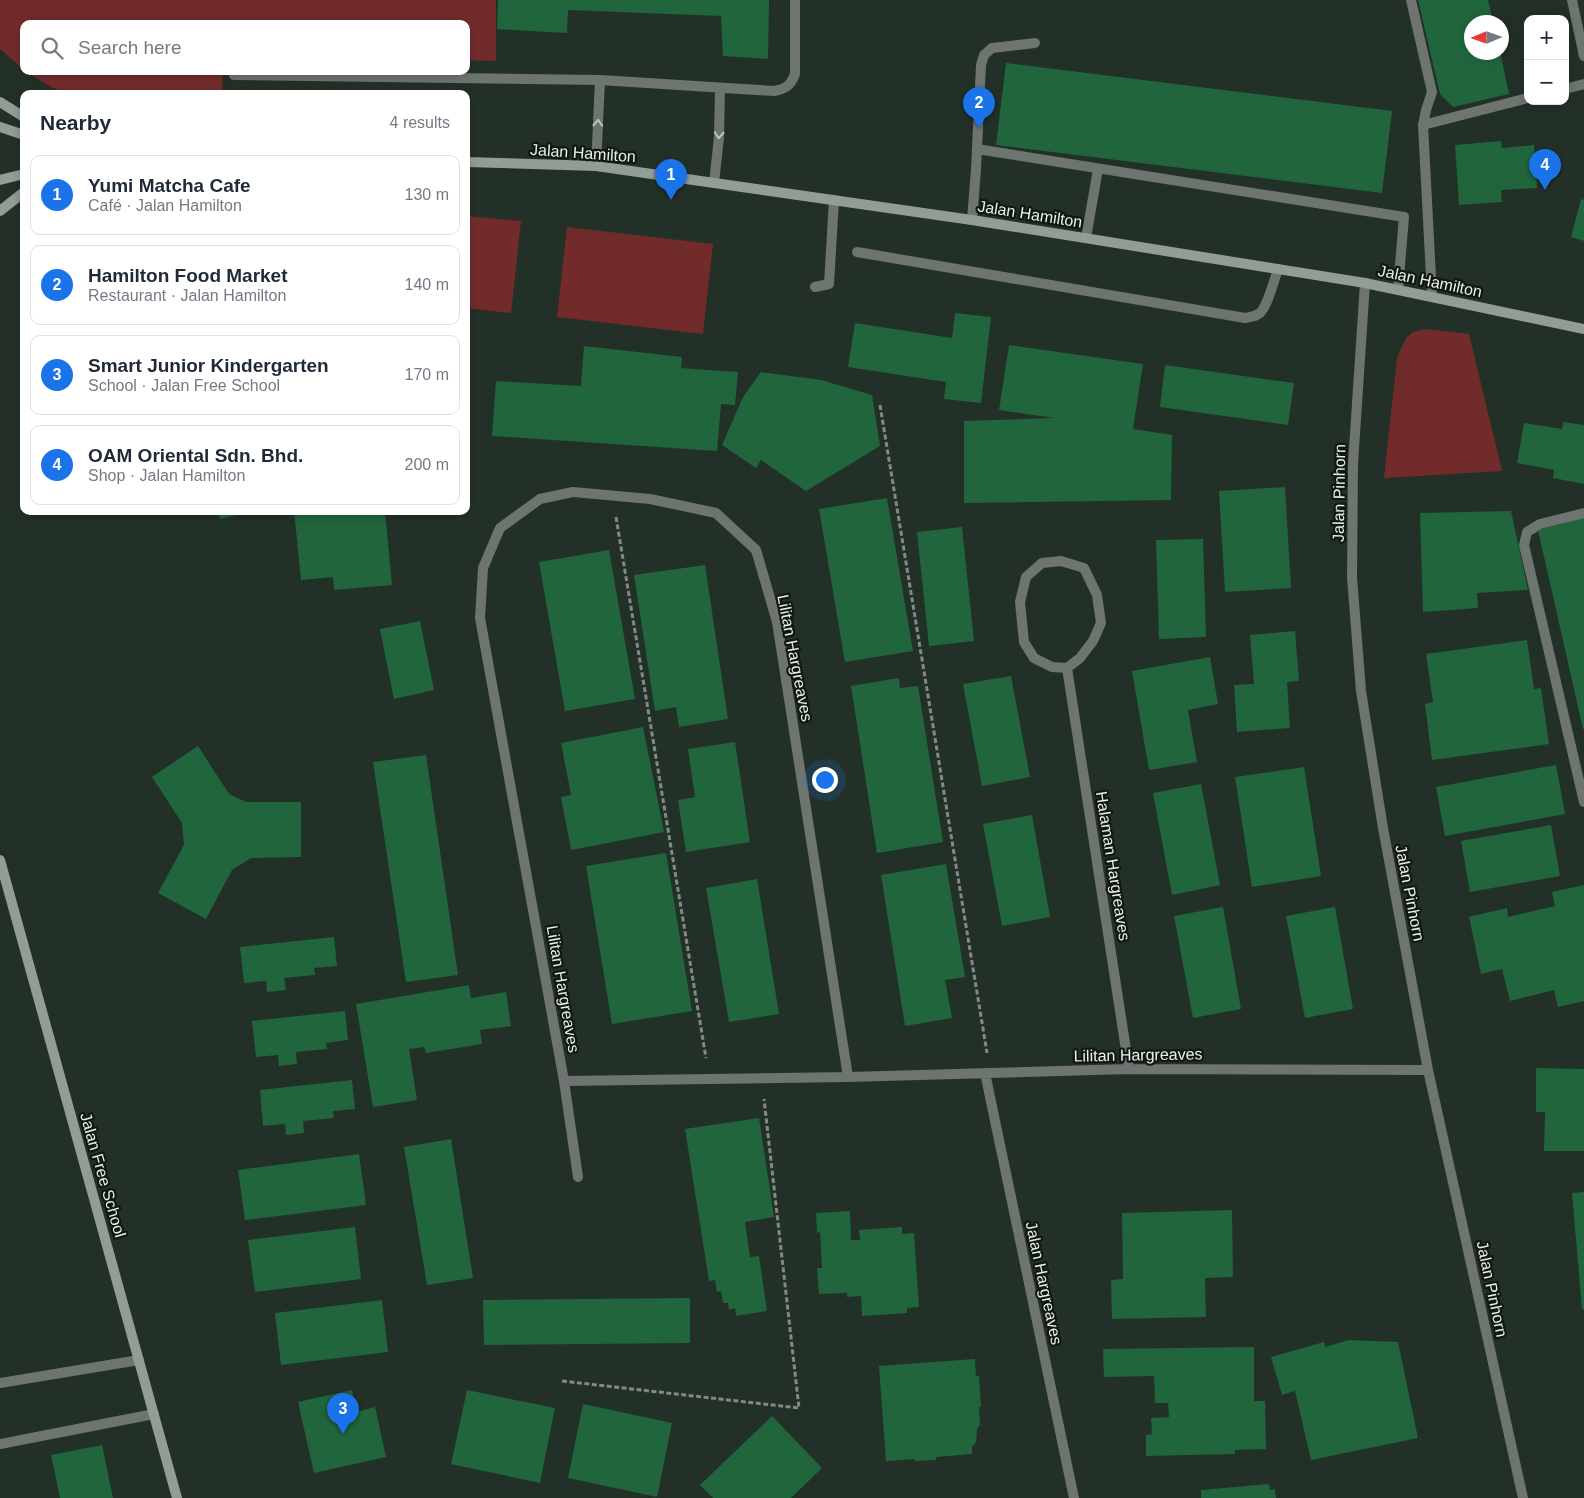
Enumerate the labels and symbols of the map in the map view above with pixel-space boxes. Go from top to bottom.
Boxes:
north arrow [1464,15,1509,60]
pin: 2 [963,87,995,128]
one-way arrow [593,119,604,127]
one-way arrow [713,132,724,140]
street label: Jalan Hamilton [530,141,636,165]
pin: 4 [1529,149,1561,190]
pin: 1 [655,159,687,200]
street label: Jalan Hamilton [976,197,1084,231]
street label: Jalan Hamilton [1376,262,1484,300]
street label: Jalan Pinhorn [1330,444,1348,542]
street label: Lilitan Hargreaves [774,593,816,723]
your location [812,767,838,793]
street label: Halaman Hargreaves [1093,790,1133,942]
street label: Jalan Pinhorn [1392,843,1428,943]
street label: Lilitan Hargreaves [543,924,583,1054]
street label: Lilitan Hargreaves [1073,1045,1203,1065]
street label: Jalan Free School [77,1111,129,1239]
street label: Jalan Hargreaves [1023,1220,1065,1346]
street label: Jalan Pinhorn [1474,1239,1510,1339]
pin: 3 [327,1393,359,1434]

